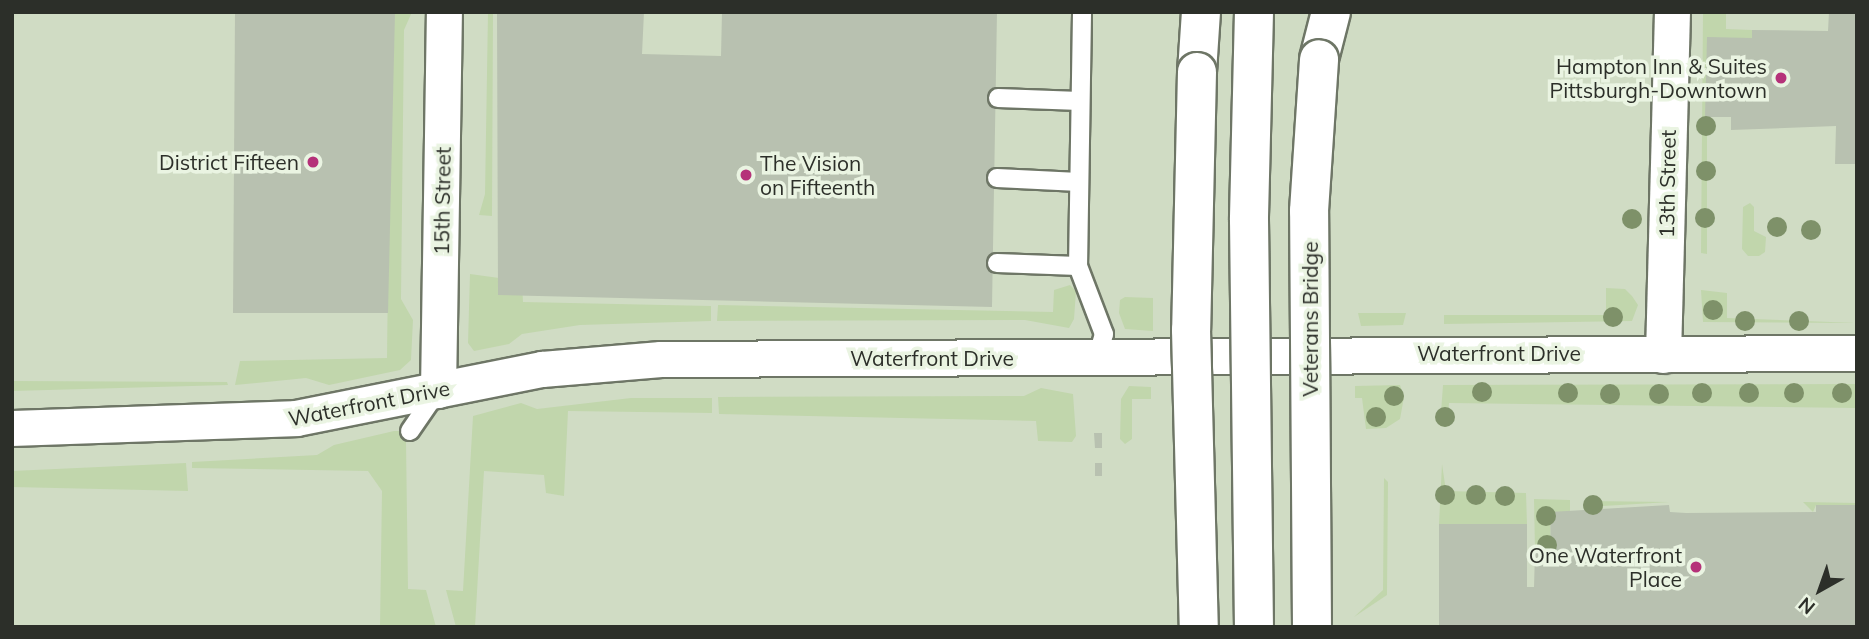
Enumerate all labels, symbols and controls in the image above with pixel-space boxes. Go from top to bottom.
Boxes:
place label: Hampton Inn & Suites Pittsburgh-Downtown [1550,53,1767,103]
marker: Hampton Inn & Suites Pittsburgh-Downtown [1773,70,1789,86]
street label: 13th Street [1653,130,1681,238]
street label: 15th Street [428,147,456,255]
place label: District Fifteen [159,149,299,175]
place label: The Vision on Fifteenth [760,150,875,200]
marker: District Fifteen [305,154,321,170]
marker: The Vision on Fifteenth [738,167,754,183]
street label: Veterans Bridge [1297,241,1323,397]
street label: Waterfront Drive [1417,340,1581,366]
street label: Waterfront Drive [850,345,1014,371]
street label: Waterfront Drive [286,375,452,431]
place label: One Waterfront Place [1529,542,1682,592]
north arrow [1785,555,1855,625]
marker: One Waterfront Place [1688,559,1704,575]
text: N [1793,592,1820,620]

